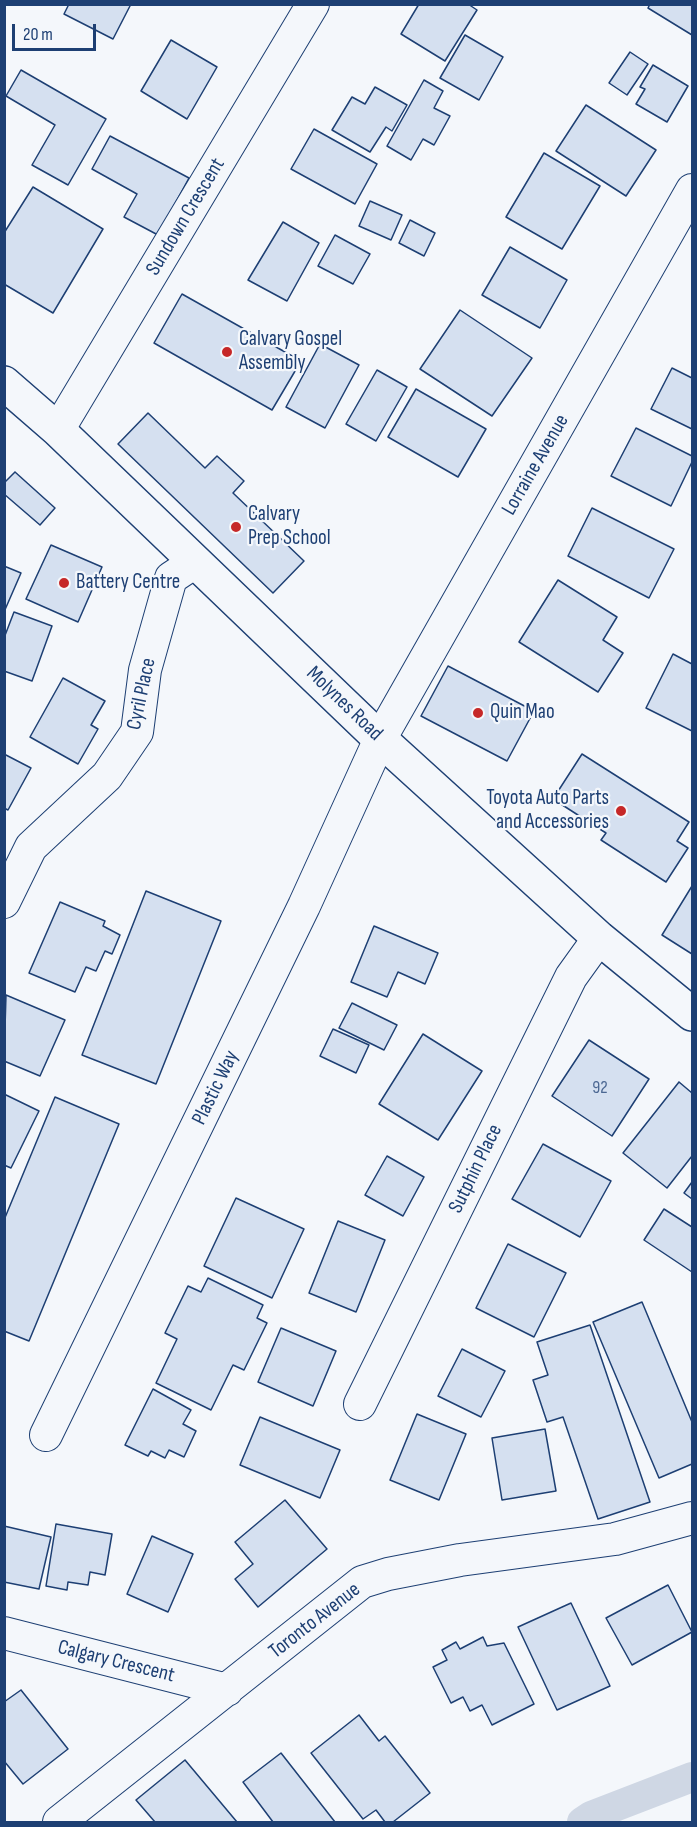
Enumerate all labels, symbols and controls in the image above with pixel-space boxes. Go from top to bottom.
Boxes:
scale bar [15,12,99,50]
text: 20 m [23,24,53,45]
street label: Sundown Crescent [141,154,231,280]
place label: Calvary Gospel Assembly [239,327,342,377]
marker: Calvary Gospel Assembly [220,345,234,359]
street label: Lorraine Avenue [497,410,575,520]
place label: Calvary Prep School [248,502,331,552]
marker: Calvary Prep School [229,520,243,534]
place label: Battery Centre [76,570,180,596]
marker: Battery Centre [57,576,71,590]
street label: Cyril Place [122,656,162,732]
street label: Molynes Road [301,661,387,747]
place label: Quin Mao [490,700,555,726]
marker: Quin Mao [471,706,485,720]
place label: Toyota Auto Parts and Accessories [486,786,609,836]
marker: Toyota Auto Parts and Accessories [614,804,628,818]
street label: Plastic Way [187,1047,245,1129]
house number: 92 [592,1077,608,1099]
street label: Sutphin Place [444,1120,508,1218]
street label: Toronto Avenue [264,1578,366,1664]
street label: Calgary Crescent [55,1635,177,1689]

